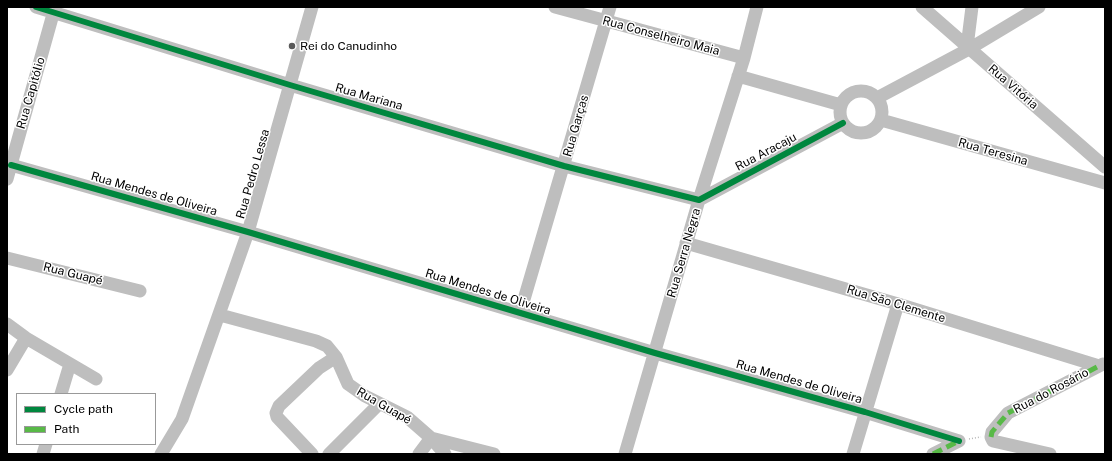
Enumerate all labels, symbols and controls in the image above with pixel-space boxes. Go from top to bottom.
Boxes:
street label: Rua Conselheiro Maia [601,13,721,59]
place label: Rei do Canudinho [300,39,397,53]
marker: Rei do Canudinho [287,41,297,51]
street label: Rua Capitólio [14,55,48,131]
street label: Rua Vitória [985,62,1041,112]
street label: Rua Mariana [334,80,404,114]
street label: Rua Garças [560,93,592,159]
street label: Rua Pedro Lessa [233,127,273,221]
street label: Rua Aracaju [733,130,799,174]
street label: Rua Teresina [957,135,1029,169]
street label: Rua Mendes de Oliveira [89,169,219,219]
street label: Rua Serra Negra [664,207,704,299]
street label: Rua Guapé [42,260,104,288]
street label: Rua Mendes de Oliveira [423,266,553,318]
street label: Rua São Clemente [845,282,947,326]
street label: Rua Mendes de Oliveira [734,357,864,407]
street label: Rua do Rosário [1011,365,1091,417]
street label: Rua Guapé [354,385,414,427]
legend [16,393,156,445]
text: Cycle path [54,402,113,416]
text: Path [54,422,80,436]

